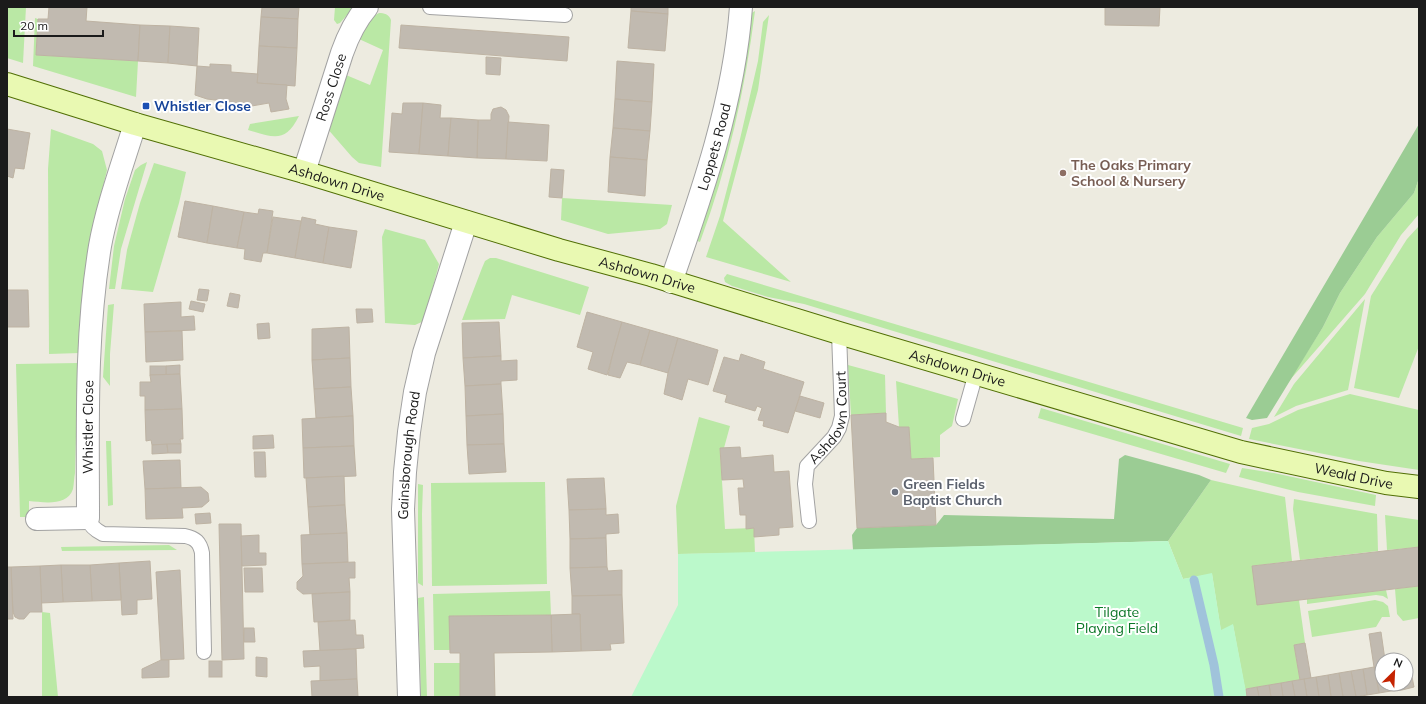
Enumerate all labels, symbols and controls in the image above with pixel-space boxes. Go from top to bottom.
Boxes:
scale bar [14,12,103,38]
text: 20 m [20,18,48,33]
street label: Ross Close [312,51,350,124]
place label: Whistler Close [154,97,251,115]
marker: Whistler Close [141,101,151,111]
street label: Loppets Road [693,101,735,193]
place label: The Oaks Primary School & Nursery [1071,156,1191,190]
street label: Ashdown Drive [287,159,387,205]
marker: The Oaks Primary School & Nursery [1058,168,1068,178]
street label: Ashdown Drive [597,252,698,297]
street label: Ashdown Drive [907,345,1008,391]
street label: Ashdown Court [805,371,851,468]
street label: Whistler Close [79,380,97,474]
street label: Gainsborough Road [394,390,424,520]
street label: Weald Drive [1313,459,1394,493]
place label: Green Fields Baptist Church [903,475,1002,509]
marker: Green Fields Baptist Church [890,487,900,497]
park label: Tilgate Playing Field [1076,603,1158,637]
north arrow [1374,652,1414,692]
text: N [1391,655,1405,671]

